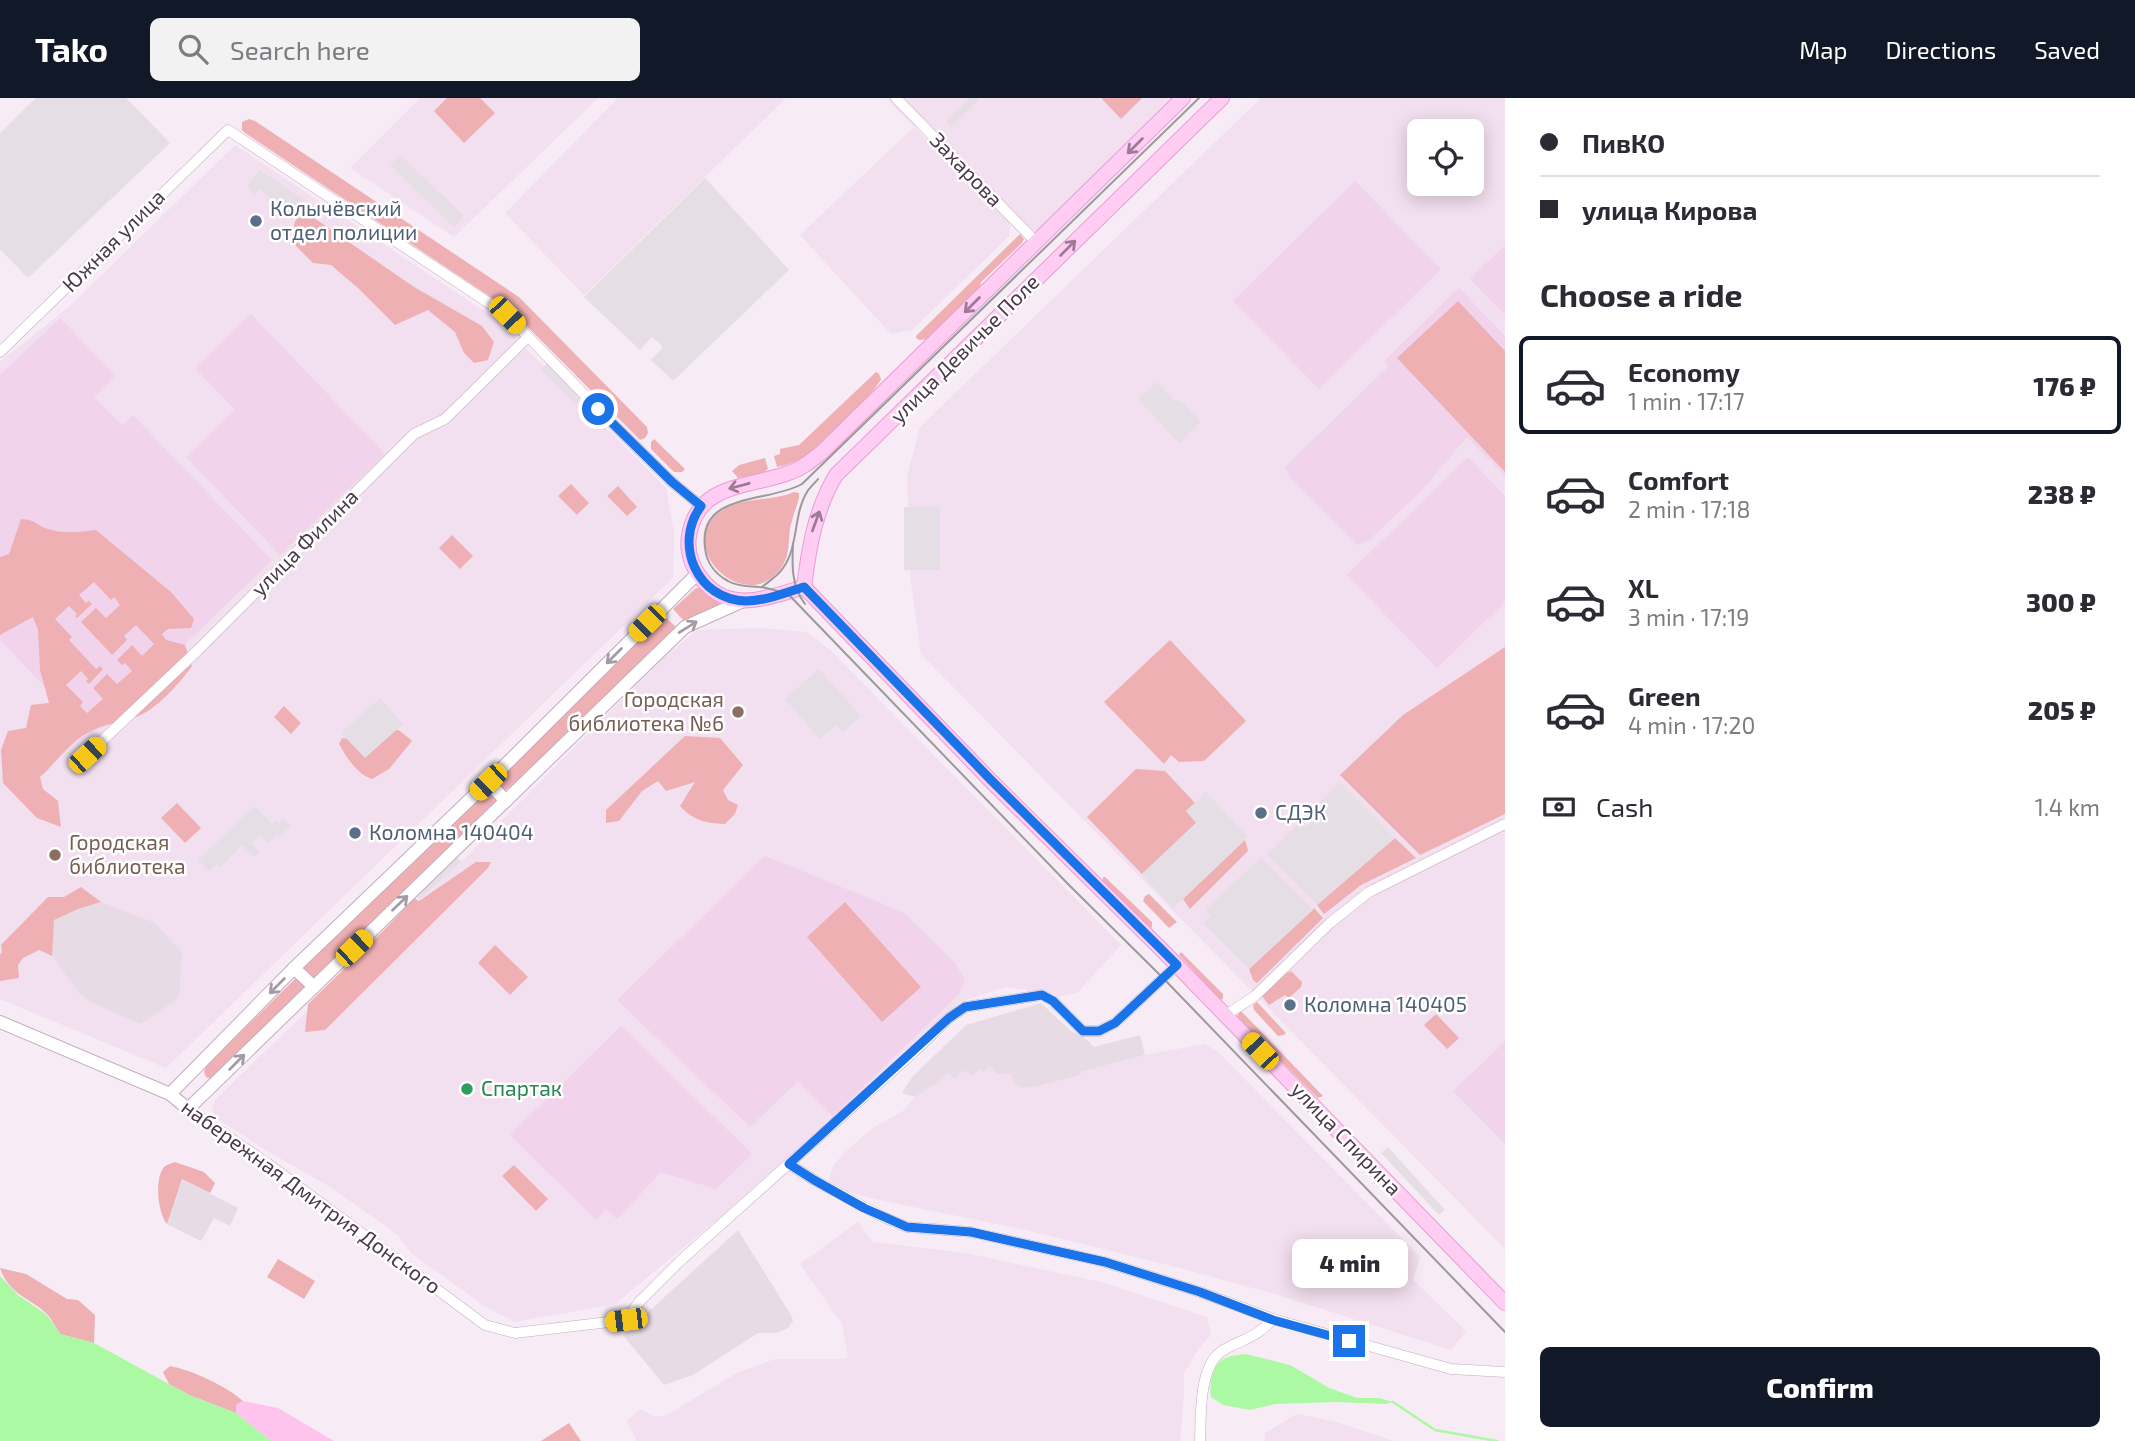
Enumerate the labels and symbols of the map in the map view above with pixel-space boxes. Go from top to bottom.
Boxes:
street label: Захарова [926,127,1008,211]
one-way arrow [1126,137,1143,154]
street label: Южная улица [57,184,170,297]
place label: Колычёвский отдел полиции [270,195,417,244]
marker: Колычёвский отдел полиции [248,213,264,229]
one-way arrow [1059,239,1076,256]
street label: улица Девичье Поле [884,268,1044,428]
car [485,293,530,337]
one-way arrow [964,296,981,313]
route start [582,393,614,425]
one-way arrow [729,481,751,494]
street label: улица Филина [245,483,363,601]
one-way arrow [811,510,823,532]
car [625,601,670,645]
one-way arrow [678,620,698,634]
one-way arrow [606,647,623,664]
place label: Городская библиотека №6 [568,686,724,735]
marker: Городская библиотека №6 [730,704,746,720]
car [65,733,110,777]
car [466,760,511,804]
place label: СДЭК [1275,799,1326,824]
marker: СДЭК [1253,805,1269,821]
place label: Коломна 140404 [369,819,534,844]
marker: Коломна 140404 [347,825,363,841]
place label: Городская библиотека [69,829,186,878]
marker: Городская библиотека [47,847,63,863]
one-way arrow [392,895,409,912]
car [332,926,377,970]
one-way arrow [268,977,285,994]
place label: Коломна 140405 [1304,991,1467,1016]
marker: Коломна 140405 [1282,997,1298,1013]
car [1238,1029,1283,1073]
one-way arrow [229,1053,246,1070]
place label: Спартак [481,1075,562,1100]
street label: улица Спирина [1286,1076,1408,1201]
marker: Спартак [459,1081,475,1097]
street label: набережная Дмитрия Донского [177,1093,446,1298]
callout: 4 min [1291,1240,1407,1288]
car [604,1307,649,1333]
route end [1333,1325,1365,1357]

